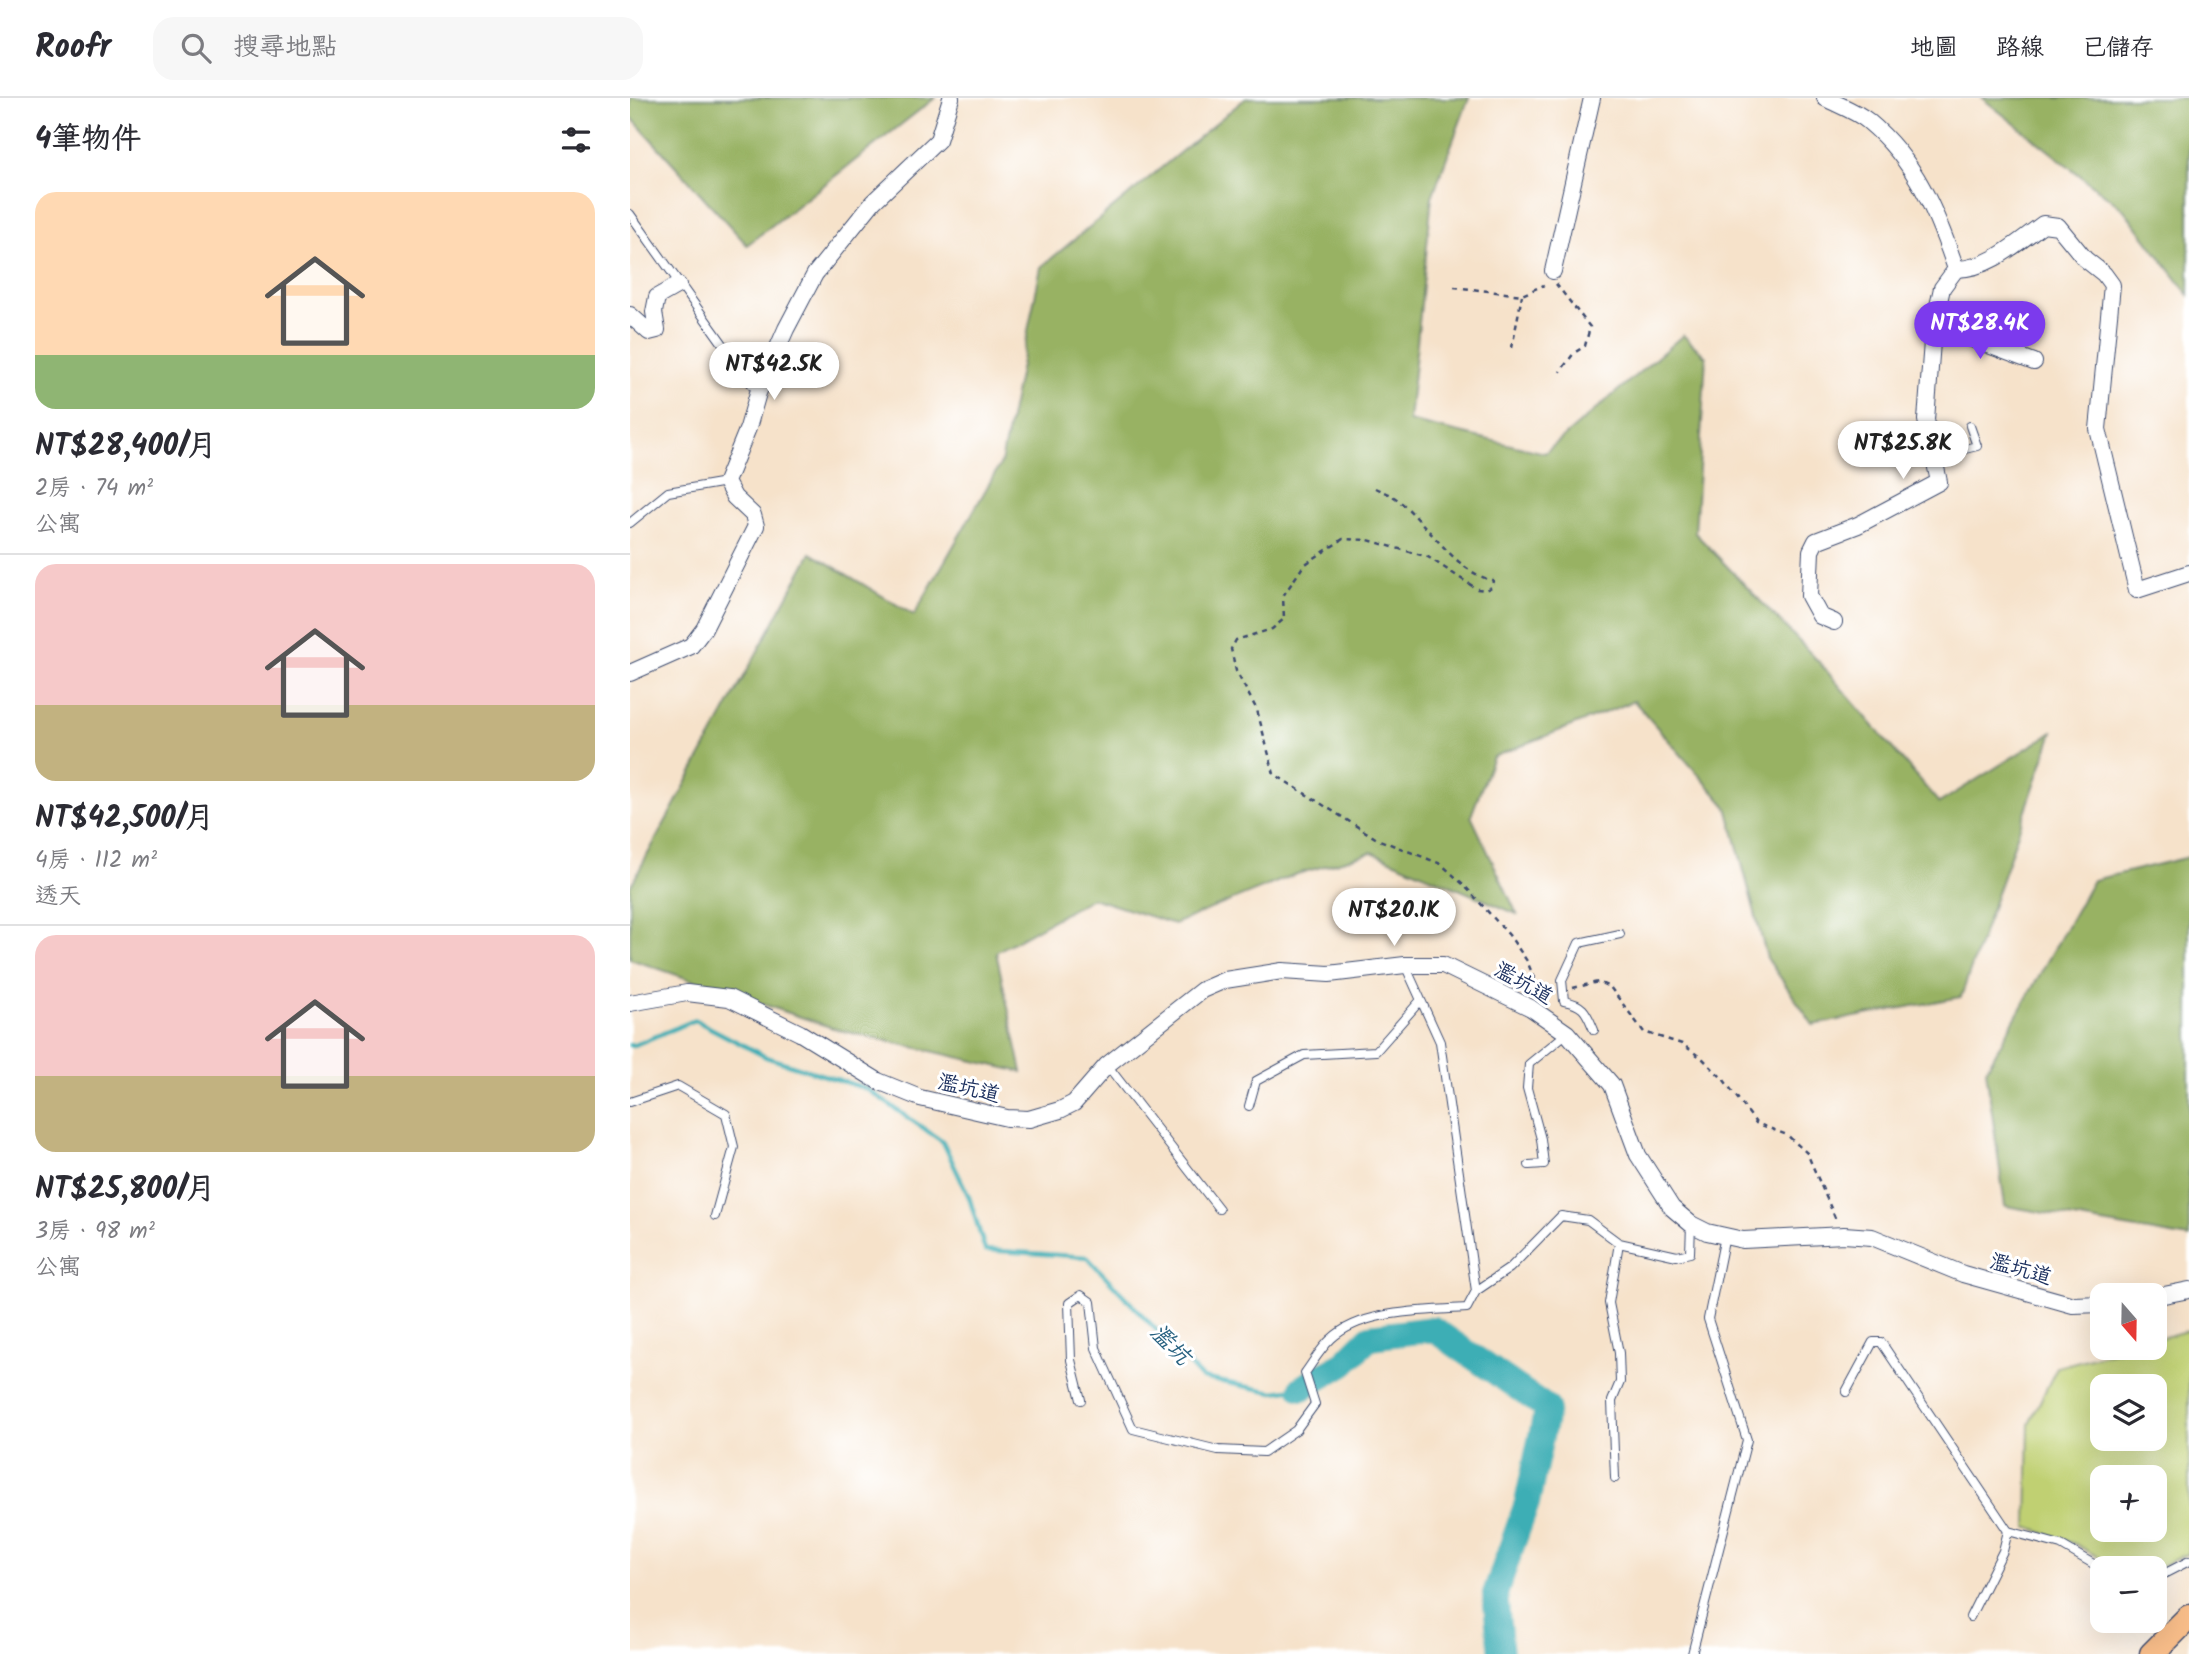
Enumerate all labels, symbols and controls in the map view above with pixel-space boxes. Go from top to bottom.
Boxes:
search box [153,17,643,80]
text: Roofr [35,22,111,75]
text: 搜尋地點 [233,27,337,69]
icon: search [177,29,215,67]
text: 地圖 [1910,29,1958,68]
text: 路線 [1996,29,2044,68]
text: 已儲存 [2082,29,2154,68]
text: 4筆物件 [35,116,141,164]
icon: filters [557,121,595,159]
icon: home [252,238,378,364]
pin: NT$28.4K [1908,302,2052,361]
text: NT$28.4K [1930,306,2030,342]
pin: NT$42.5K [702,342,846,402]
text: NT$42.5K [725,347,823,383]
pin: NT$25.8K [1831,422,1975,481]
text: NT$28,400/月 [35,423,217,471]
text: NT$25.8K [1854,426,1952,462]
text: 2房 · 74 m² [35,471,153,507]
text: 公寓 [35,507,81,543]
icon: home [252,610,378,736]
text: NT$42,500/月 [35,795,214,843]
text: 4房 · 112 m² [35,843,157,879]
text: 透天 [35,879,81,915]
pin: NT$20.1K [1322,888,1466,948]
text: NT$20.1K [1348,893,1440,929]
street label: 濫坑道 [1488,955,1559,1014]
icon: home [252,981,378,1107]
street label: 濫坑道 [934,1066,1003,1113]
text: NT$25,800/月 [35,1166,215,1214]
text: 3房 · 98 m² [35,1214,155,1250]
street label: 濫坑道 [1986,1246,2055,1295]
text: 公寓 [35,1250,81,1286]
north arrow [2090,1283,2166,1360]
map controls [2090,1283,2167,1633]
water label: 濫坑 [1141,1316,1201,1377]
button: layers [2090,1374,2167,1451]
button: + [2090,1465,2167,1542]
button: − [2090,1556,2167,1633]

